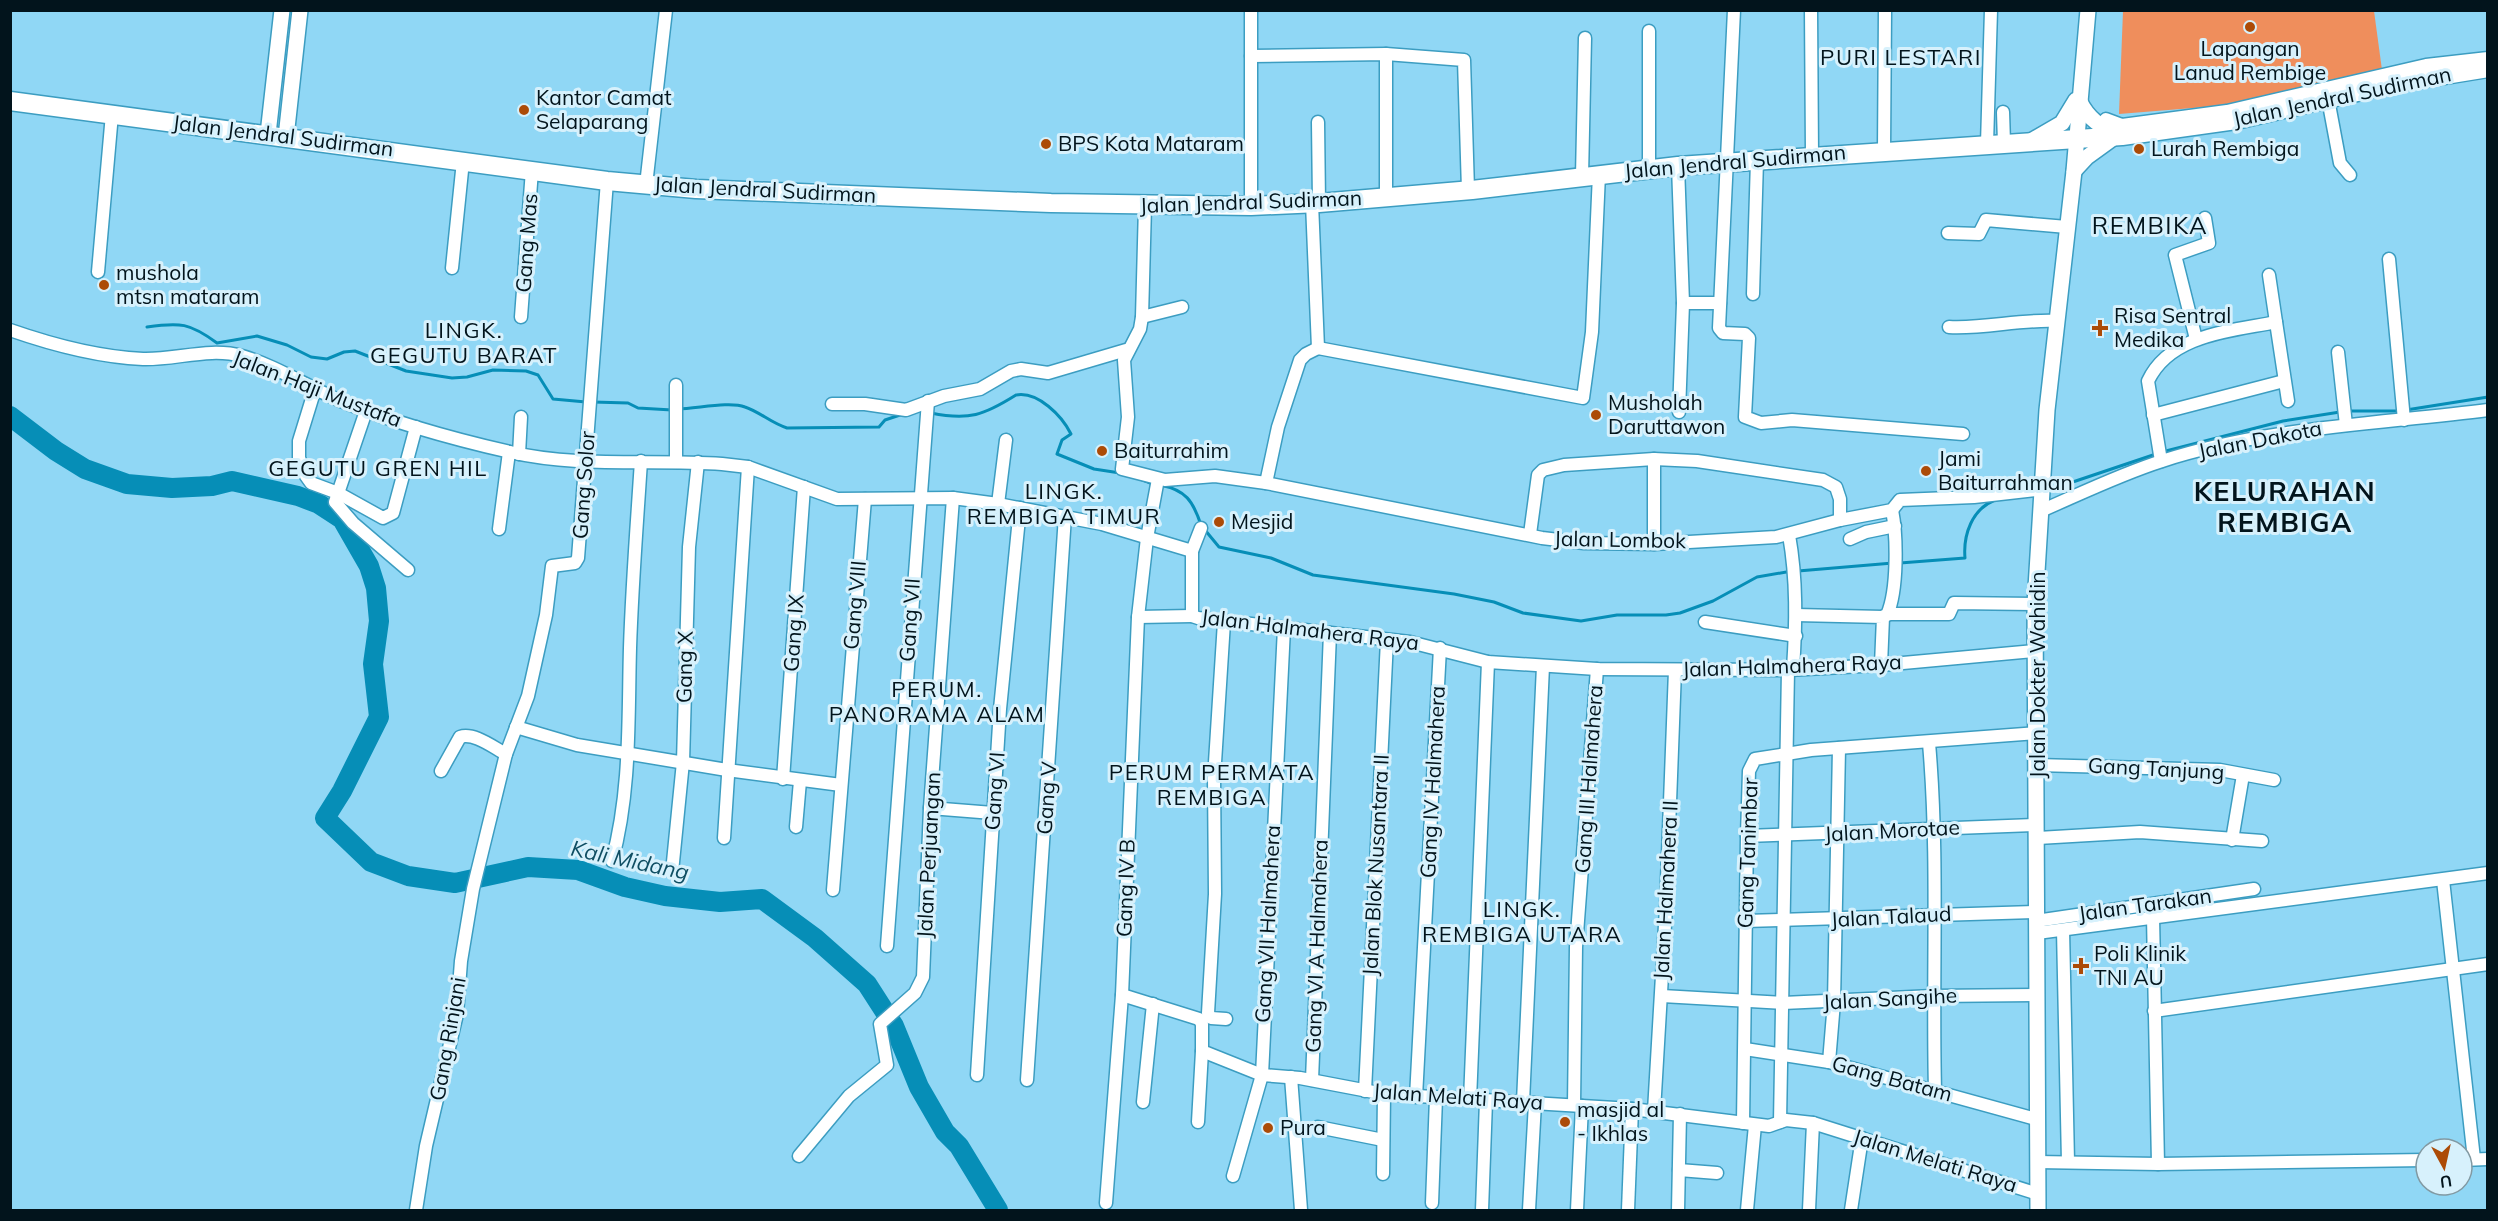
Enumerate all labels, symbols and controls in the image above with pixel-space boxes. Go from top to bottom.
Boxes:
marker: Lapangan Lanud Rembige [2243,20,2257,34]
place label: Lapangan Lanud Rembige [2174,35,2326,85]
district label: PURI LESTARI [1820,43,1982,71]
street label: Jalan Jendral Sudirman [2230,60,2453,132]
place label: Kantor Camat Selaparang [536,84,672,134]
marker: Kantor Camat Selaparang [517,103,531,117]
street label: Jalan Jendral Sudirman [171,109,395,161]
place label: BPS Kota Mataram [1058,130,1244,156]
place label: Lurah Rembiga [2151,135,2299,161]
marker: BPS Kota Mataram [1039,137,1053,151]
street label: Jalan Jendral Sudirman [1623,138,1847,184]
marker: Lurah Rembiga [2132,142,2146,156]
street label: Jalan Jendral Sudirman [653,170,877,208]
street label: Jalan Jendral Sudirman [1139,184,1363,218]
street label: Gang Mas [510,192,542,293]
district label: REMBIKA [2092,210,2208,240]
place label: mushola mtsn mataram [116,259,260,309]
marker: mushola mtsn mataram [97,278,111,292]
place label: Risa Sentral Medika [2114,302,2231,352]
district label: LINGK. GEGUTU BARAT [370,316,558,369]
marker: Risa Sentral Medika [2091,319,2109,337]
street label: Jalan Haji Mustafa [229,344,406,432]
place label: Musholah Daruttawon [1608,389,1725,439]
marker: Musholah Daruttawon [1589,408,1603,422]
street label: Jalan Dakota [2196,414,2324,464]
street label: Gang Solor [566,430,600,540]
place label: Baiturrahim [1114,437,1229,463]
marker: Baiturrahim [1095,444,1109,458]
place label: Jami Baiturrahman [1938,445,2073,495]
district label: GEGUTU GREN HIL [268,454,488,482]
marker: Jami Baiturrahman [1919,464,1933,478]
district label: KELURAHAN REMBIGA [2194,474,2376,539]
district label: LINGK. REMBIGA TIMUR [967,477,1161,530]
place label: Mesjid [1231,508,1293,534]
marker: Mesjid [1212,515,1226,529]
street label: Jalan Lombok [1554,525,1686,553]
street label: Gang VIII [837,559,871,651]
street label: Jalan Dokter Wahidin [2024,572,2050,778]
street label: Gang VII [893,577,925,663]
street label: Gang IX [777,593,809,673]
street label: Jalan Halmahera Raya [1200,603,1421,655]
street label: Gang X [670,630,698,703]
street label: Jalan Halmahera Raya [1682,648,1902,682]
district label: PERUM. PANORAMA ALAM [829,675,1045,728]
street label: Gang III Halmahera [1568,684,1608,874]
street label: Gang IV Halmahera [1414,685,1450,879]
street label: Gang VI [978,751,1010,831]
street label: Gang Tanjung [2087,751,2225,785]
street label: Jalan Blok Nusantara II [1356,753,1394,976]
district label: PERUM PERMATA REMBIGA [1109,758,1315,811]
street label: Gang V [1030,760,1062,835]
street label: Jalan Perjuangan [911,771,945,939]
street label: Gang Tanimbar [1731,777,1763,929]
street label: Jalan Halmahera II [1647,799,1683,980]
street label: Jalan Morotae [1824,813,1960,847]
street label: Gang VII Halmahera [1249,824,1285,1023]
water label: Kali Midang [568,834,692,886]
street label: Gang IV B [1110,838,1140,938]
street label: Gang VI A Halmahera [1299,839,1333,1053]
street label: Jalan Tarakan [2077,882,2213,926]
district label: LINGK. REMBIGA UTARA [1422,895,1622,948]
street label: Jalan Talaud [1830,900,1952,932]
place label: Poli Klinik TNI AU [2094,940,2186,990]
marker: Poli Klinik TNI AU [2072,957,2090,975]
street label: Gang Rinjani [423,975,471,1103]
street label: Jalan Sangihe [1822,982,1958,1014]
street label: Gang Batam [1829,1049,1955,1107]
street label: Jalan Melati Raya [1372,1077,1544,1115]
place label: masjid al - Ikhlas [1577,1096,1664,1146]
place label: Pura [1280,1114,1326,1140]
marker: masjid al - Ikhlas [1558,1115,1572,1129]
marker: Pura [1261,1121,1275,1135]
street label: Jalan Melati Raya [1850,1123,2021,1197]
north arrow [2414,1137,2474,1197]
text: U [2439,1171,2453,1193]

